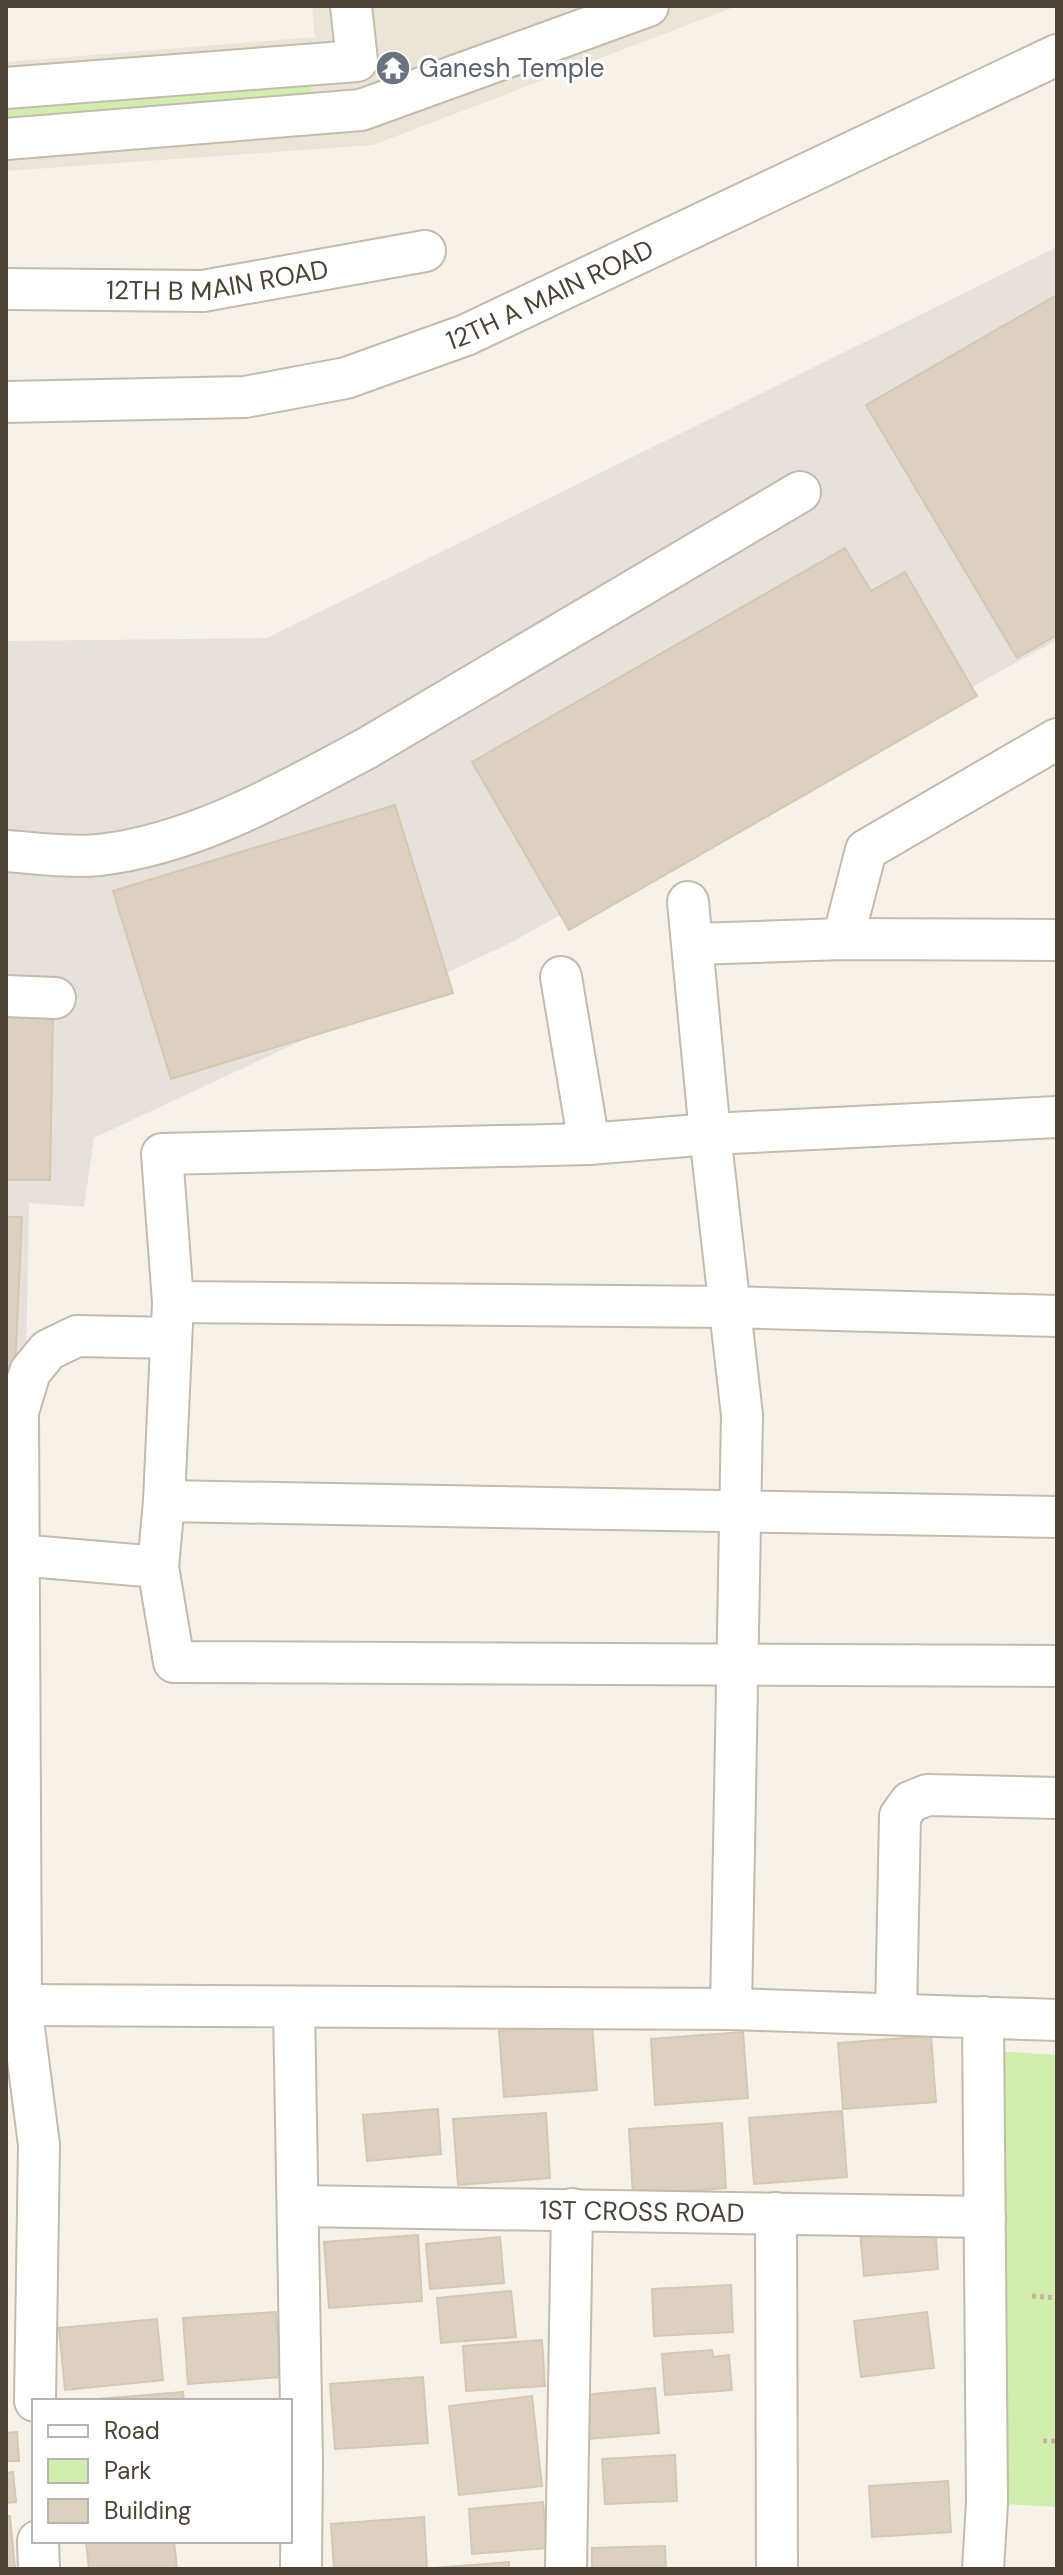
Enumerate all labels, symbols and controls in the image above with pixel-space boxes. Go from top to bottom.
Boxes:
temple icon: Ganesh Temple [374,49,412,87]
place label: Ganesh Temple [419,51,604,85]
street label: 12TH A MAIN ROAD [441,232,659,358]
street label: 12TH B MAIN ROAD [106,252,331,308]
street label: 1ST CROSS ROAD [539,2193,745,2230]
legend [32,2399,292,2543]
text: Road [104,2415,160,2446]
text: Park [104,2455,151,2486]
text: Building [104,2495,191,2526]

